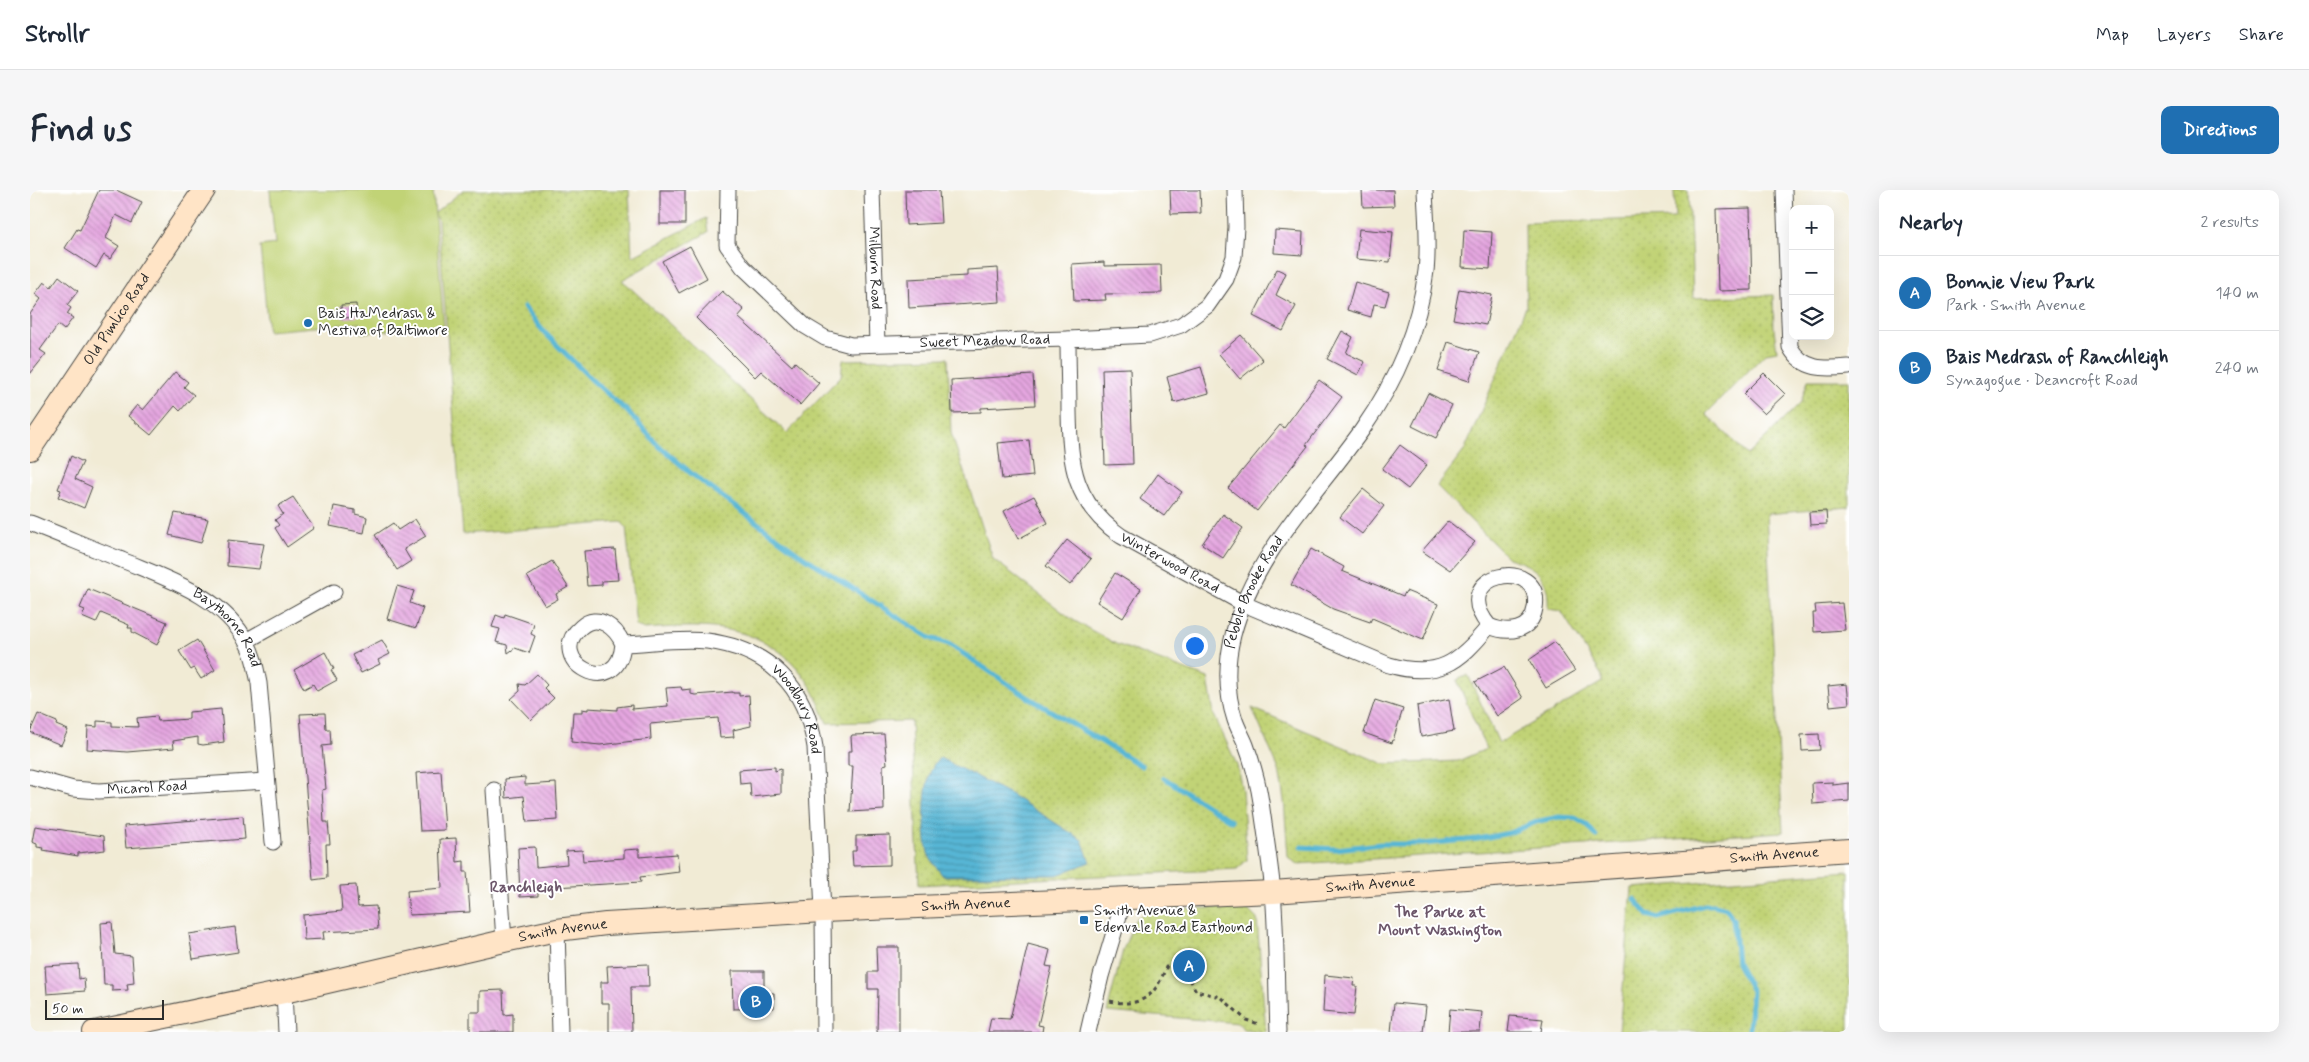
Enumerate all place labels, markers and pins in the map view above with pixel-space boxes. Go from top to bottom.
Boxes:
place label: Bais HaMedrash & Mestiva of Baltimore [318,304,448,341]
marker: Bais HaMedrash & Mestiva of Baltimore [302,317,314,329]
place label: Smith Avenue & Edenvale Road Eastbound [1094,901,1253,938]
marker: Smith Avenue & Edenvale Road Eastbound [1078,914,1090,926]
pin: A [1173,947,1205,985]
pin: B [740,983,772,1021]

